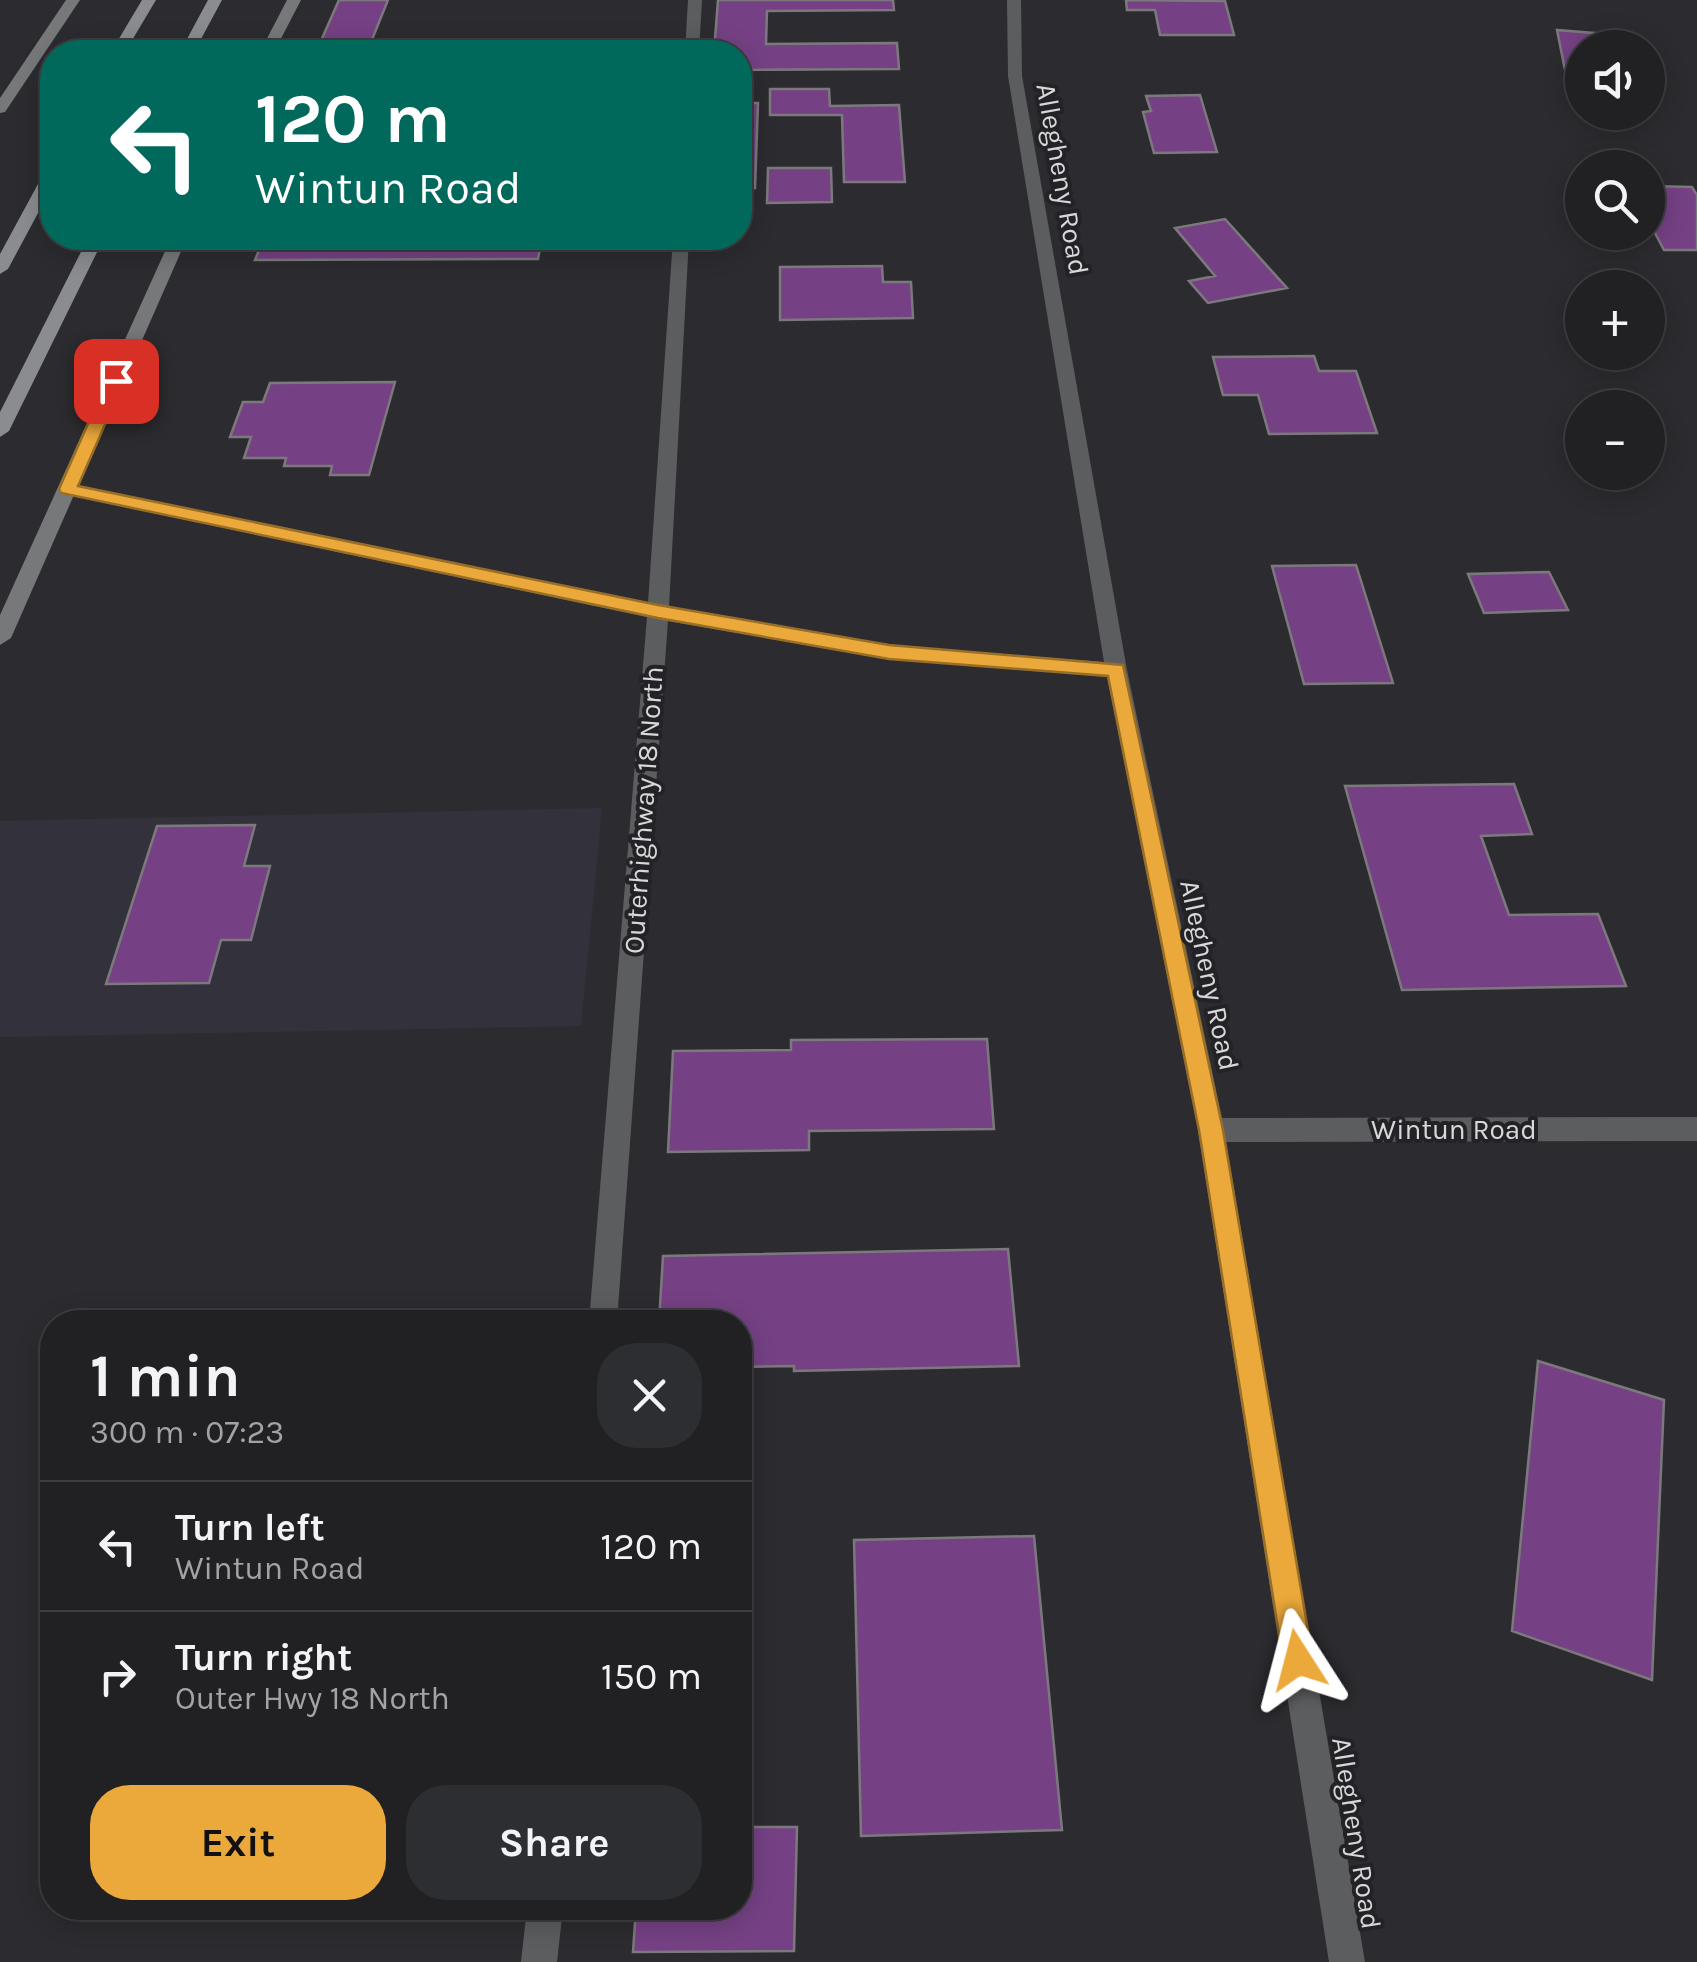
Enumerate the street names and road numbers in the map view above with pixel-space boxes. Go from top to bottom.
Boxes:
street label: Allegheny Road [1029,81,1096,278]
street label: Outerhighway 18 North [617,665,670,955]
street label: Allegheny Road [1173,877,1246,1074]
street label: Wintun Road [1371,1113,1537,1146]
street label: Allegheny Road [1325,1735,1388,1932]

